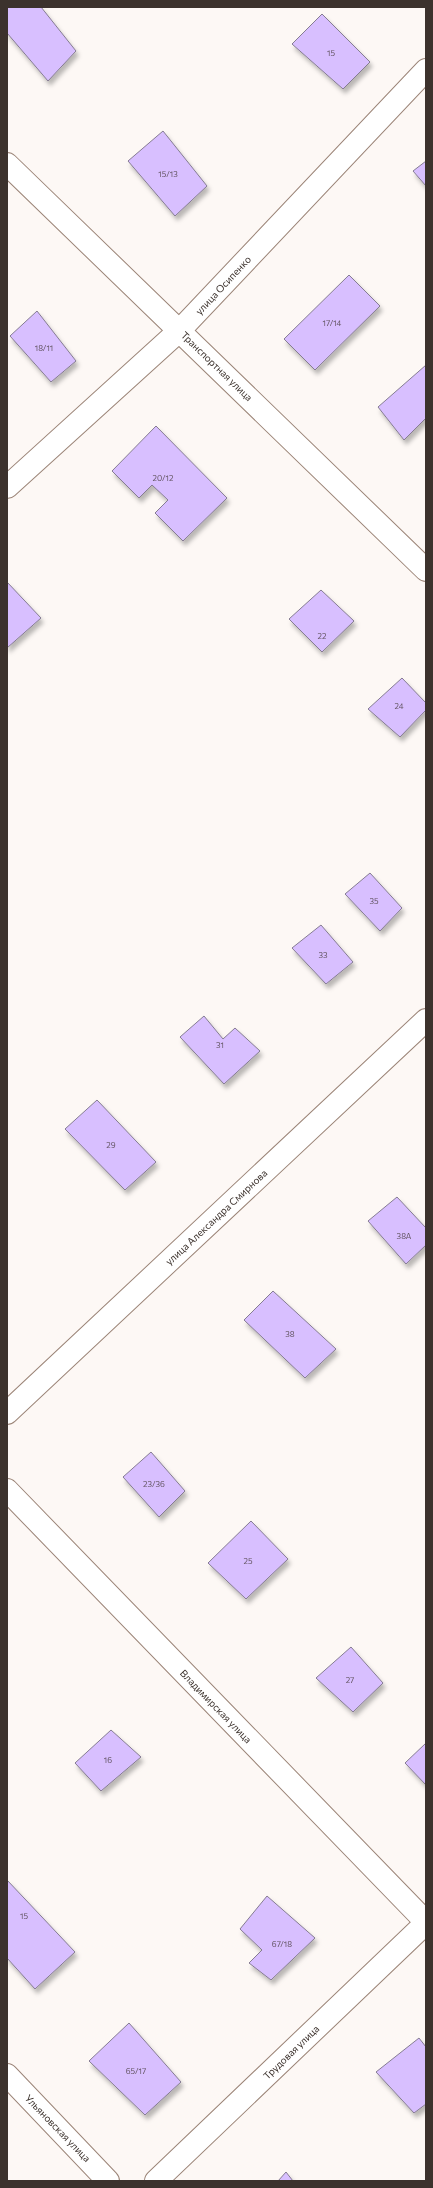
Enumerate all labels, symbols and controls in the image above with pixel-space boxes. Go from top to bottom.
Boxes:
house number: 15 [327,48,335,58]
house number: 15/13 [158,169,178,179]
street label: улица Осипенко [193,253,253,317]
house number: 17/14 [323,318,342,328]
street label: Транспортная улица [179,329,255,403]
house number: 18/11 [35,343,53,353]
house number: 20/12 [153,473,174,483]
house number: 22 [318,631,327,641]
house number: 24 [394,701,404,711]
house number: 35 [369,896,379,906]
house number: 33 [318,950,328,960]
house number: 31 [216,1040,224,1050]
house number: 29 [106,1140,116,1150]
street label: улица Александра Смирнова [163,1167,269,1267]
house number: 38А [397,1231,412,1241]
house number: 38 [285,1329,295,1339]
house number: 23/36 [143,1479,165,1489]
house number: 25 [243,1556,253,1566]
street label: Владимирская улица [178,1667,254,1745]
house number: 27 [346,1675,354,1685]
house number: 16 [104,1755,112,1765]
house number: 15 [20,1911,28,1921]
house number: 67/18 [272,1939,292,1949]
street label: Трудовая улица [261,2022,321,2082]
house number: 65/17 [126,2066,146,2076]
street label: Ульяновская улица [23,2092,93,2164]

